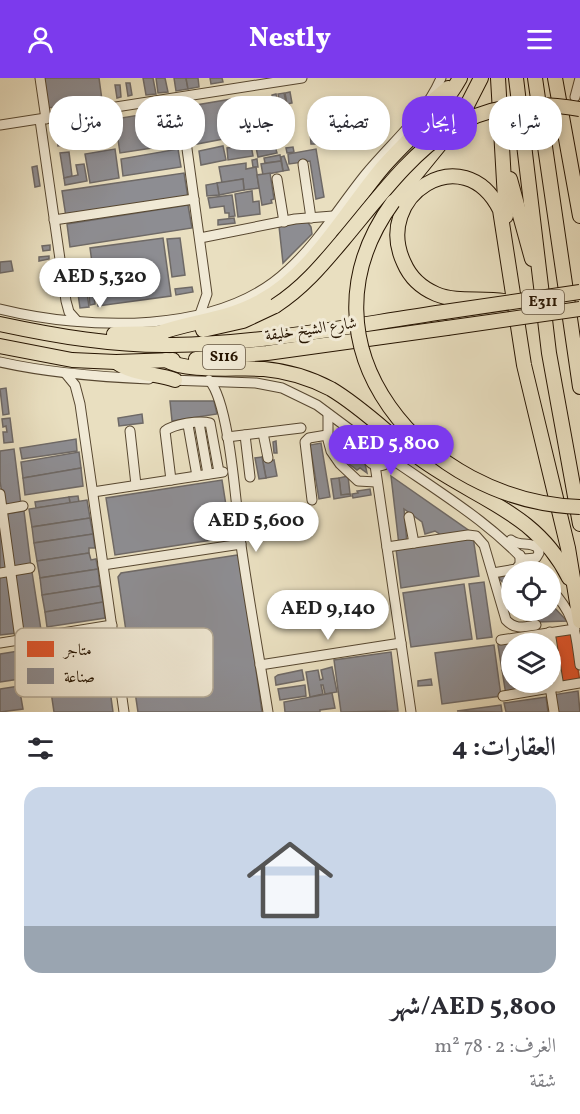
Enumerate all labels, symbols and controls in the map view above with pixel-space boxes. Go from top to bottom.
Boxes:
text: Nestly [249,20,331,58]
icon: person [24,23,57,56]
icon: menu [523,23,556,56]
chip: منزل [49,96,123,150]
chip: شقة [135,96,205,150]
chip: جديد [217,96,295,150]
chip: تصفية [307,96,390,150]
chip: إيجار [402,96,477,150]
chip: شراء [489,96,562,150]
pin: AED 5,320 [31,258,169,309]
text: AED 5,320 [53,263,147,291]
road number: E311 [522,290,564,314]
street label: شارع الشيخ خليفة [264,313,359,349]
road number: S116 [203,345,245,369]
pin: AED 5,800 [322,425,460,476]
text: AED 5,800 [343,430,439,458]
pin: AED 5,600 [187,502,325,553]
text: AED 5,600 [208,507,304,535]
map controls [501,561,561,693]
button: locate [501,561,561,621]
pin: AED 9,140 [259,590,397,641]
text: AED 9,140 [281,595,375,623]
legend [15,628,213,697]
button: layers [501,633,561,693]
text: متاجر [62,640,92,662]
text: صناعة [64,667,95,689]
text: العقارات: 4 [452,730,556,766]
icon: filters [24,732,57,765]
icon: home [236,826,344,934]
text: AED 5,800/شهر [391,989,556,1025]
text: الغرف: 2 · 78 m² [435,1033,556,1061]
text: شقة [530,1068,556,1096]

